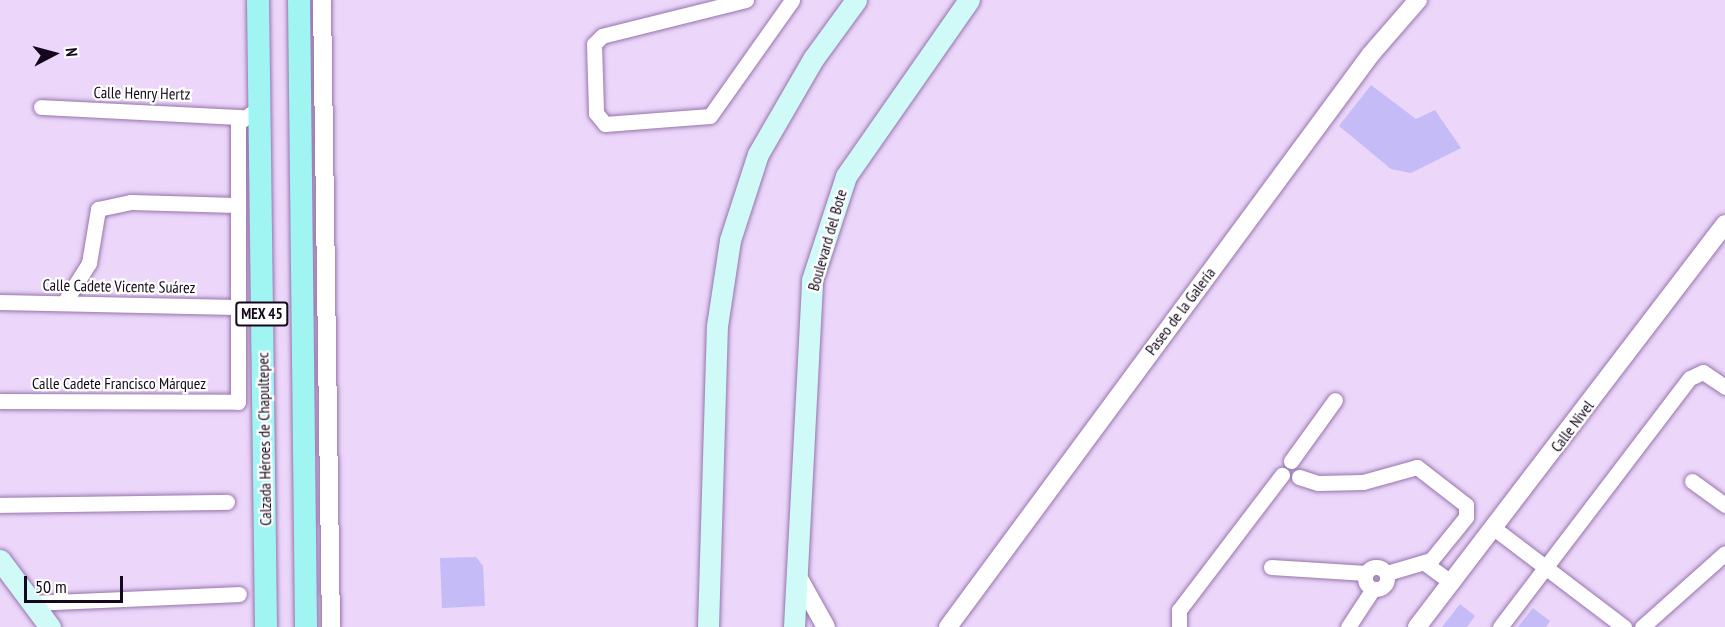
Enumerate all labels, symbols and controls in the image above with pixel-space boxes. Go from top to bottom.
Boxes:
north arrow [24,24,84,84]
text: N [62,47,82,57]
street label: Calle Henry Hertz [93,83,191,103]
street label: Boulevard del Bote [803,187,851,293]
street label: Paseo de la Galería [1141,263,1219,359]
street label: Calle Cadete Vicente Suárez [42,275,196,297]
road number: MEX 45 [235,302,289,326]
street label: Calzada Héroes de Chapultepec [253,352,275,526]
street label: Calle Cadete Francisco Márquez [32,373,206,393]
street label: Calle Nivel [1546,396,1598,456]
scale bar [27,564,126,602]
text: 50 m [35,575,67,598]

